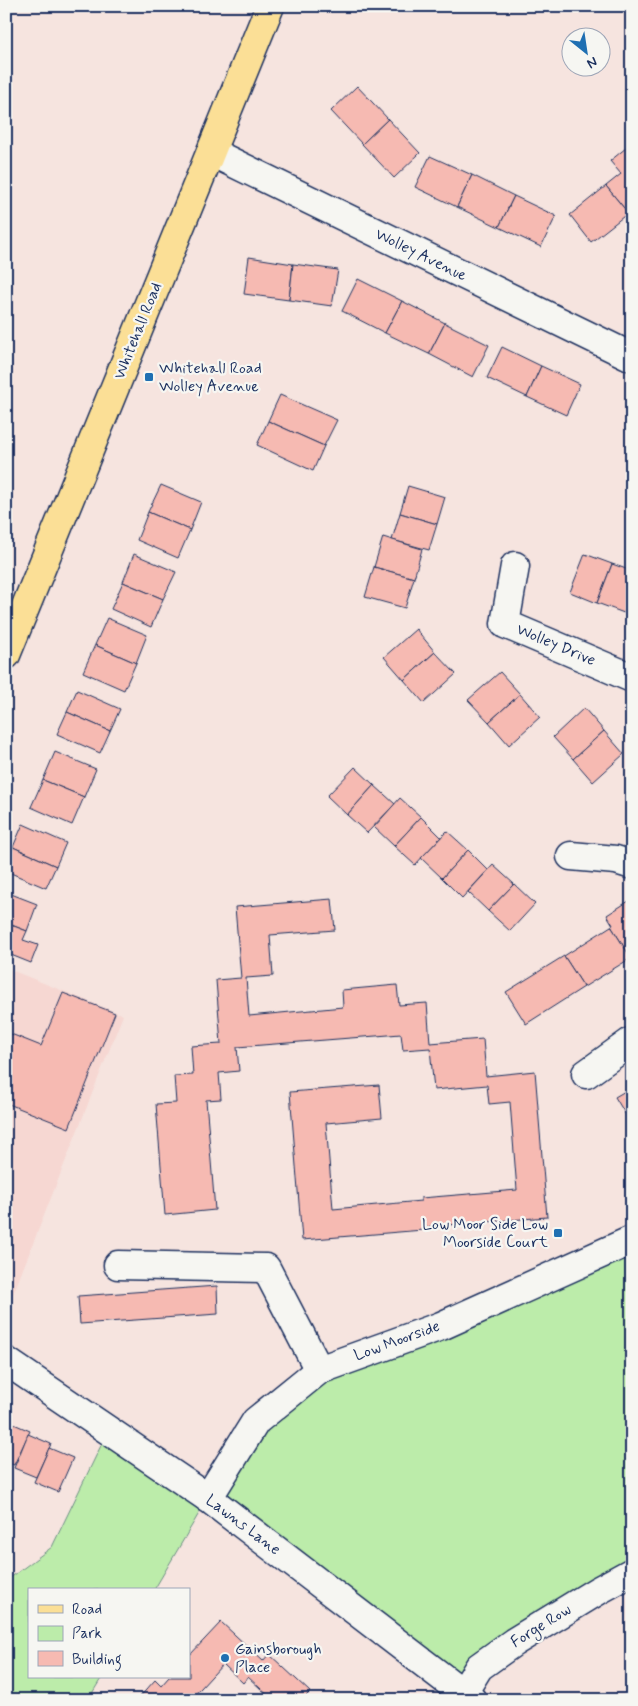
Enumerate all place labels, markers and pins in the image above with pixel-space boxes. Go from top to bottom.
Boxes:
place label: Whitehall Road Wolley Avenue [159,358,262,397]
marker: Whitehall Road Wolley Avenue [143,371,155,383]
place label: Low Moor Side Low Moorside Court [422,1214,549,1253]
marker: Low Moor Side Low Moorside Court [552,1227,564,1239]
place label: Gainsborough Place [235,1639,322,1678]
marker: Gainsborough Place [219,1652,231,1664]

